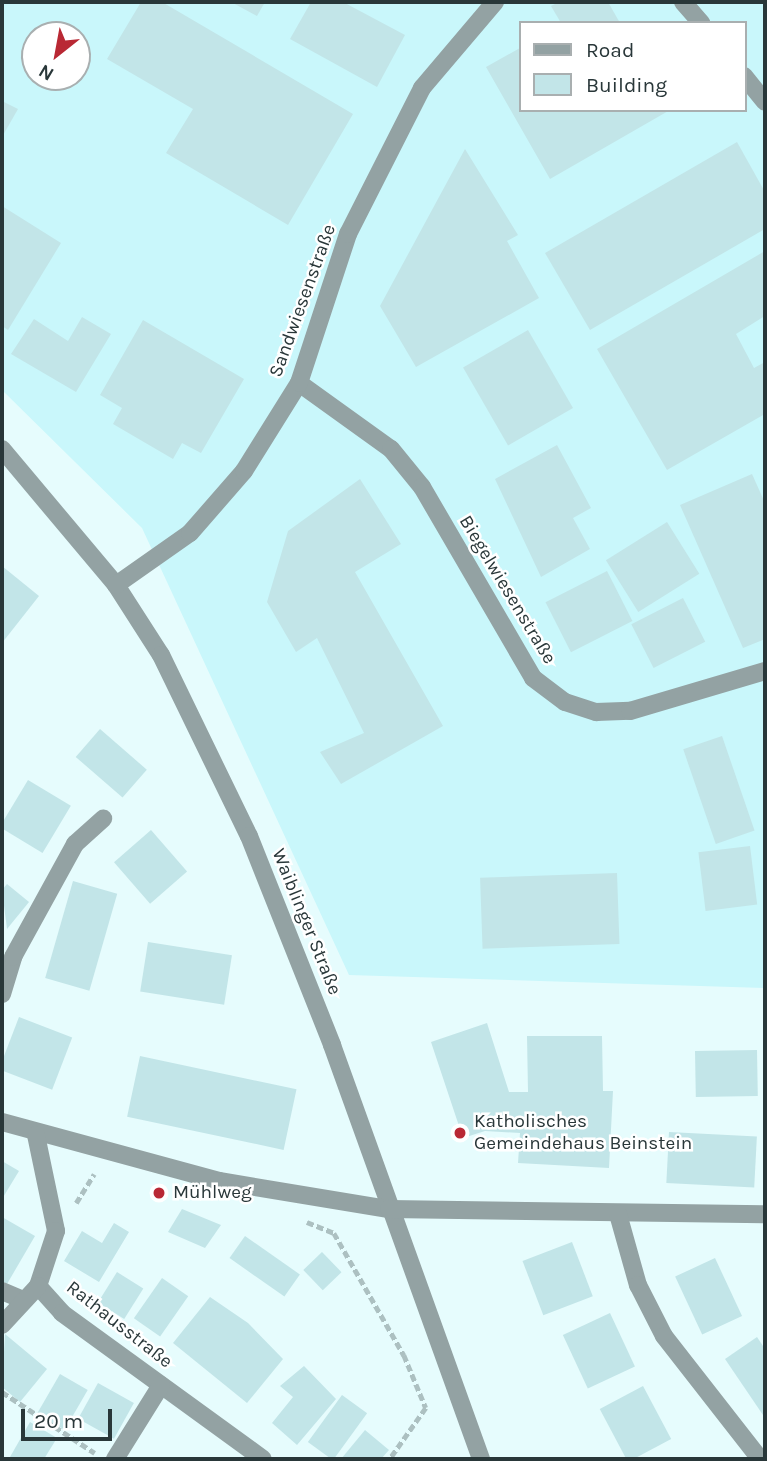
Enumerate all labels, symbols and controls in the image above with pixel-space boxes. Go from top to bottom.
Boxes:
north arrow [21,21,91,91]
legend [518,21,746,112]
text: Road [586,38,634,62]
text: N [35,59,58,85]
text: Building [586,73,667,97]
street label: Sandwiesenstraße [265,221,341,381]
street label: Biegelwiesenstraße [454,512,560,668]
street label: Waiblinger Straße [266,846,346,998]
place label: Katholisches Gemeindehaus Beinstein [474,1111,692,1155]
marker: Katholisches Gemeindehaus Beinstein [452,1125,468,1141]
place label: Mühlweg [173,1182,252,1204]
marker: Mühlweg [151,1185,167,1201]
street label: Rathausstraße [61,1276,177,1374]
scale bar [24,1394,116,1438]
text: 20 m [34,1409,83,1433]

